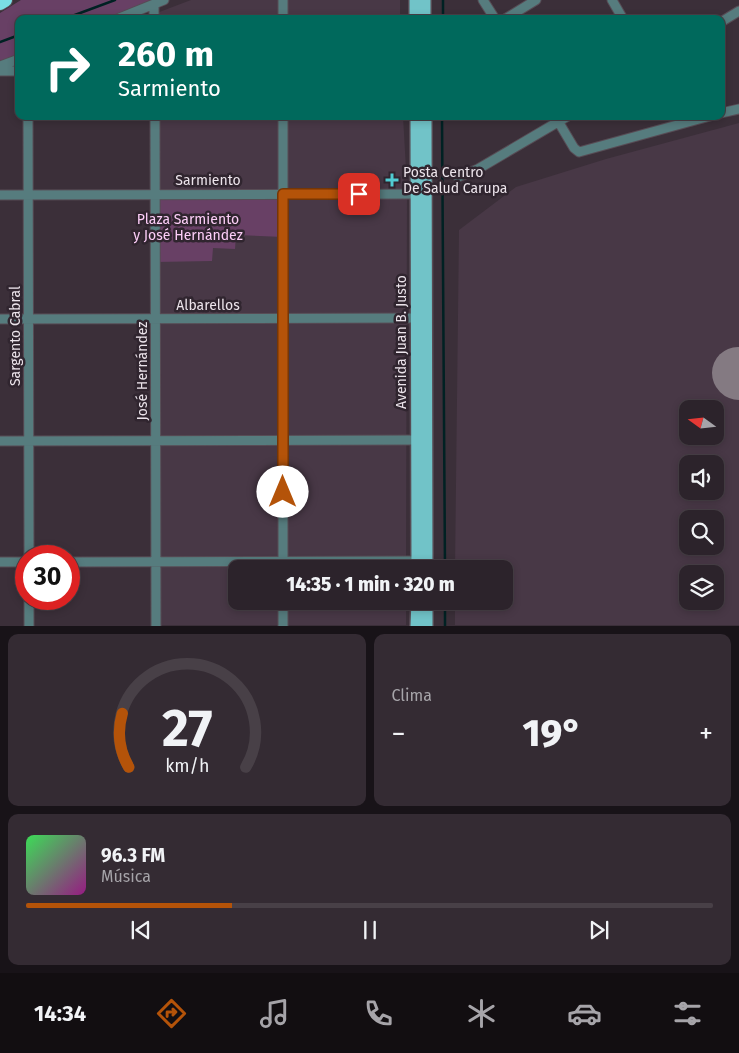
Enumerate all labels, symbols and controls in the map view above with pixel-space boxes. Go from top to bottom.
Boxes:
text: 260 m [118,33,214,75]
icon: right [35,35,100,100]
text: Sarmiento [118,75,221,102]
place label: Posta Centro De Salud Carupa [403,164,507,197]
street label: Sarmiento [175,172,241,189]
pin [338,173,380,215]
marker: Posta Centro De Salud Carupa [385,173,399,187]
icon: arrive [345,180,373,208]
park label: Plaza Sarmiento y José Hernández [133,211,243,244]
street label: Avenida Juan B. Justo [393,275,410,409]
street label: Sargento Cabral [7,286,24,386]
street label: Albarellos [176,297,240,314]
street label: José Hernández [134,322,151,420]
north arrow [679,400,724,445]
map controls [679,400,724,610]
button: sound [679,455,724,500]
position arrow [256,465,308,517]
button: search [679,510,724,555]
speed limit sign: 30 [15,545,80,610]
button: layers [679,565,724,610]
text: 14:35 · 1 min · 320 m [286,573,455,596]
text: Clima [392,686,432,705]
text: 27 [161,697,212,760]
text: 19° [523,710,582,756]
text: − [392,717,406,750]
text: + [699,717,713,750]
text: km/h [165,755,209,777]
text: 96.3 FM [101,844,165,867]
text: Música [101,867,151,886]
icon: previous [127,916,155,944]
icon: pause [356,916,384,944]
icon: next [585,916,613,944]
icon: directions [154,996,189,1031]
icon: music [257,996,292,1031]
icon: phone [361,996,396,1031]
icon: climate [464,996,499,1031]
icon: car [567,996,602,1031]
icon: filters [670,996,705,1031]
text: 14:34 [34,1000,86,1027]

